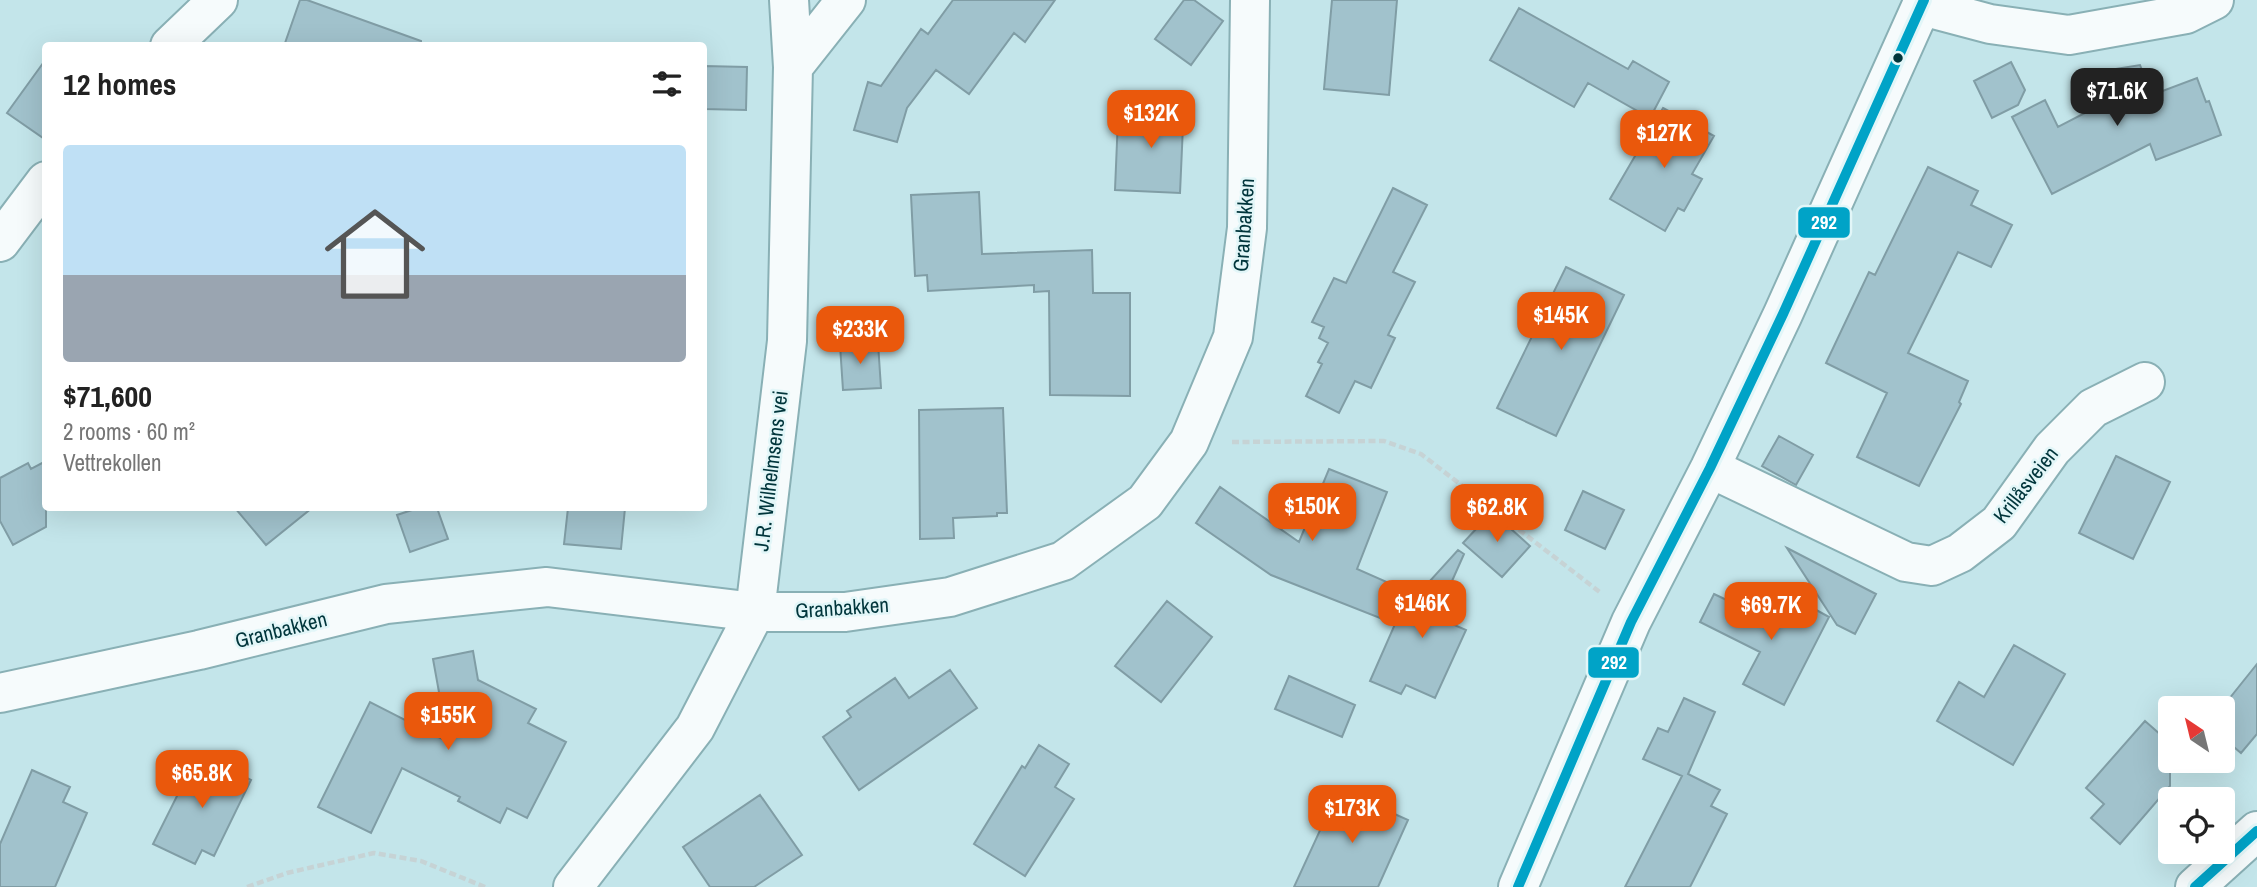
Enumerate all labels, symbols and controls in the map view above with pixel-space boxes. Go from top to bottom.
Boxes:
unlabelled marker [1891,51,1905,65]
text: 12 homes [63,64,177,104]
icon: filters [648,65,686,103]
pin: $71.6K [2060,68,2174,128]
text: $71.6K [2087,75,2147,106]
pin: $132K [1102,90,1200,150]
text: $132K [1123,97,1179,128]
pin: $127K [1615,110,1713,170]
text: $127K [1636,117,1692,148]
street label: Granbakken [1226,177,1261,273]
icon: home [312,191,438,317]
line badge: 292 [1797,206,1851,239]
text: 292 [1811,209,1837,235]
pin: $145K [1512,292,1610,352]
text: $145K [1533,299,1589,330]
pin: $233K [811,306,909,366]
text: $233K [832,313,888,344]
text: $71,600 [63,376,152,416]
street label: J.R. Wilhelmsens vei [746,389,795,553]
text: 2 rooms · 60 m² [63,416,195,447]
street label: Krillåsveien [1986,440,2065,529]
text: Vettrekollen [63,447,162,478]
pin: $150K [1263,484,1361,543]
pin: $62.8K [1440,484,1554,544]
text: $150K [1284,490,1340,521]
text: $62.8K [1467,491,1527,522]
pin: $146K [1373,580,1471,640]
pin: $69.7K [1714,582,1828,642]
text: $146K [1394,587,1450,618]
text: $69.7K [1741,589,1801,620]
street label: Granbakken [794,590,890,625]
street label: Granbakken [232,604,330,655]
line badge: 292 [1587,646,1640,679]
text: 292 [1601,649,1627,675]
pin: $155K [399,692,497,752]
north arrow [2158,696,2235,774]
map controls [2158,696,2235,864]
text: $155K [420,699,476,730]
pin: $65.8K [145,750,259,810]
text: $65.8K [172,757,232,788]
pin: $173K [1303,786,1401,845]
button: locate [2158,787,2235,864]
text: $173K [1324,792,1380,823]

